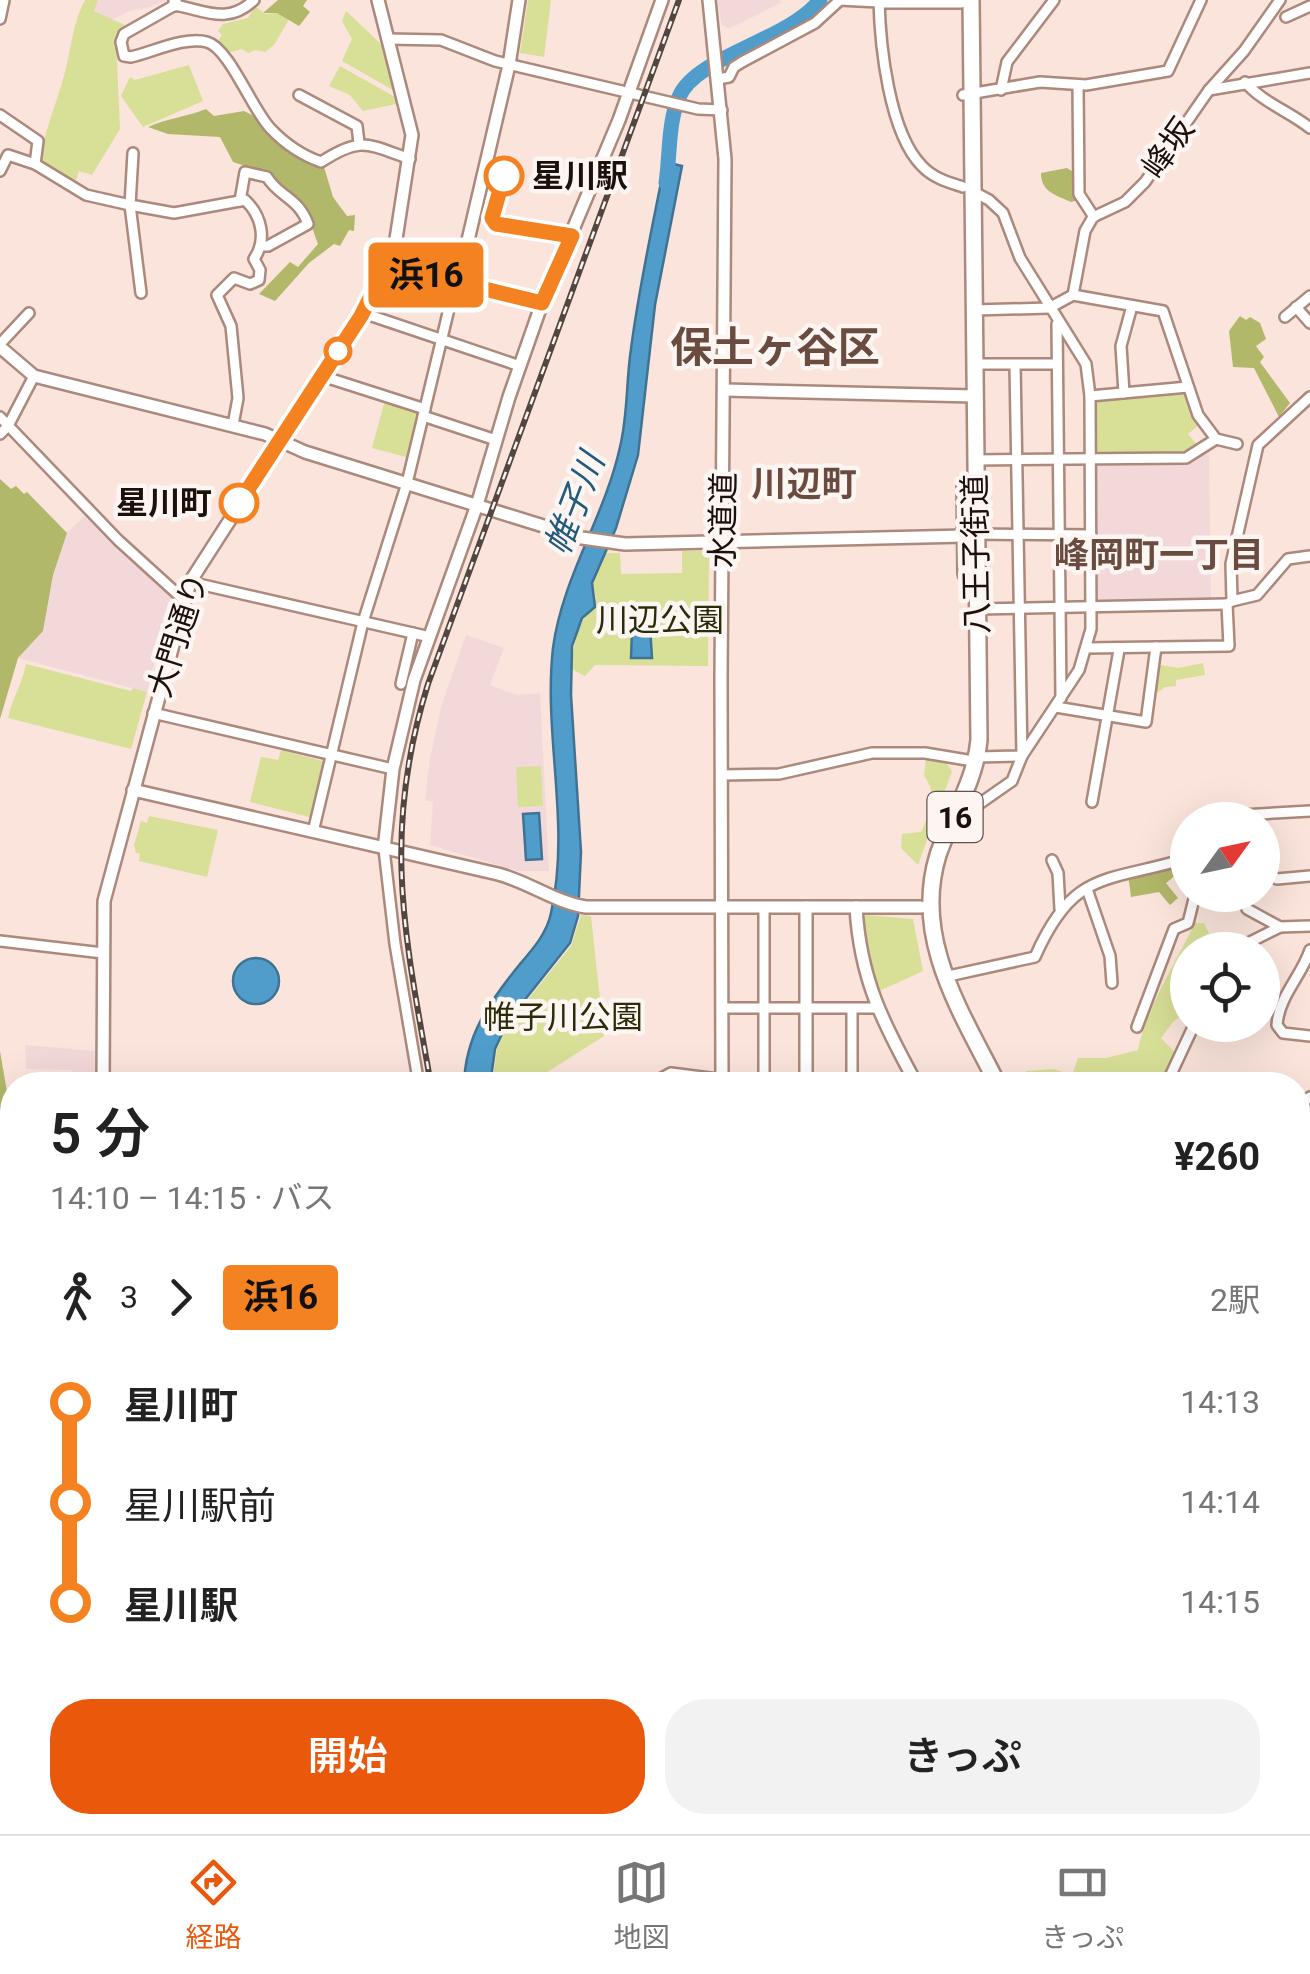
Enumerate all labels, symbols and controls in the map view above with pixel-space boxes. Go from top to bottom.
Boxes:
street label: 峰坂 [1134,111,1202,185]
marker: 星川駅 [485,157,523,195]
place label: 星川駅 [532,157,628,195]
line badge: 浜16 [368,242,484,308]
text: 浜16 [388,255,464,296]
district label: 保土ヶ谷区 [670,323,880,372]
unlabelled marker [325,338,351,364]
water label: 帷子川 [537,444,614,560]
district label: 川辺町 [751,464,857,505]
street label: 水道道 [703,472,743,568]
street label: 八王子街道 [956,474,996,634]
place label: 星川町 [116,484,212,522]
marker: 星川町 [220,484,258,522]
district label: 峰岡町一丁目 [1054,535,1264,576]
street label: 大門通り [140,568,216,702]
park label: 川辺公園 [596,601,724,639]
road number: 16 [928,792,982,842]
north arrow [1170,802,1280,912]
map controls [1170,802,1280,1042]
button: locate [1170,932,1280,1042]
park label: 帷子川公園 [483,998,643,1036]
text: 5 分 [50,1102,150,1166]
text: ¥260 [1174,1135,1260,1179]
text: 14:10 – 14:15 · バス [50,1179,335,1217]
icon: walk [50,1270,105,1325]
icon: forward [153,1270,208,1325]
text: 浜16 [243,1277,318,1318]
text: 3 [120,1278,138,1316]
text: 2駅 [1210,1281,1260,1319]
text: 14:13 [1180,1383,1260,1421]
text: 星川町 [124,1384,238,1428]
text: 14:14 [1180,1483,1260,1521]
text: 星川駅前 [124,1484,276,1528]
text: 14:15 [1180,1583,1260,1621]
text: 星川駅 [124,1584,238,1628]
button: 開始 [50,1699,645,1814]
button: きっぷ [665,1699,1260,1814]
tab: 経路 [186,1855,242,1955]
tab: 地図 [614,1855,670,1955]
tab: きっぷ [1041,1855,1124,1955]

